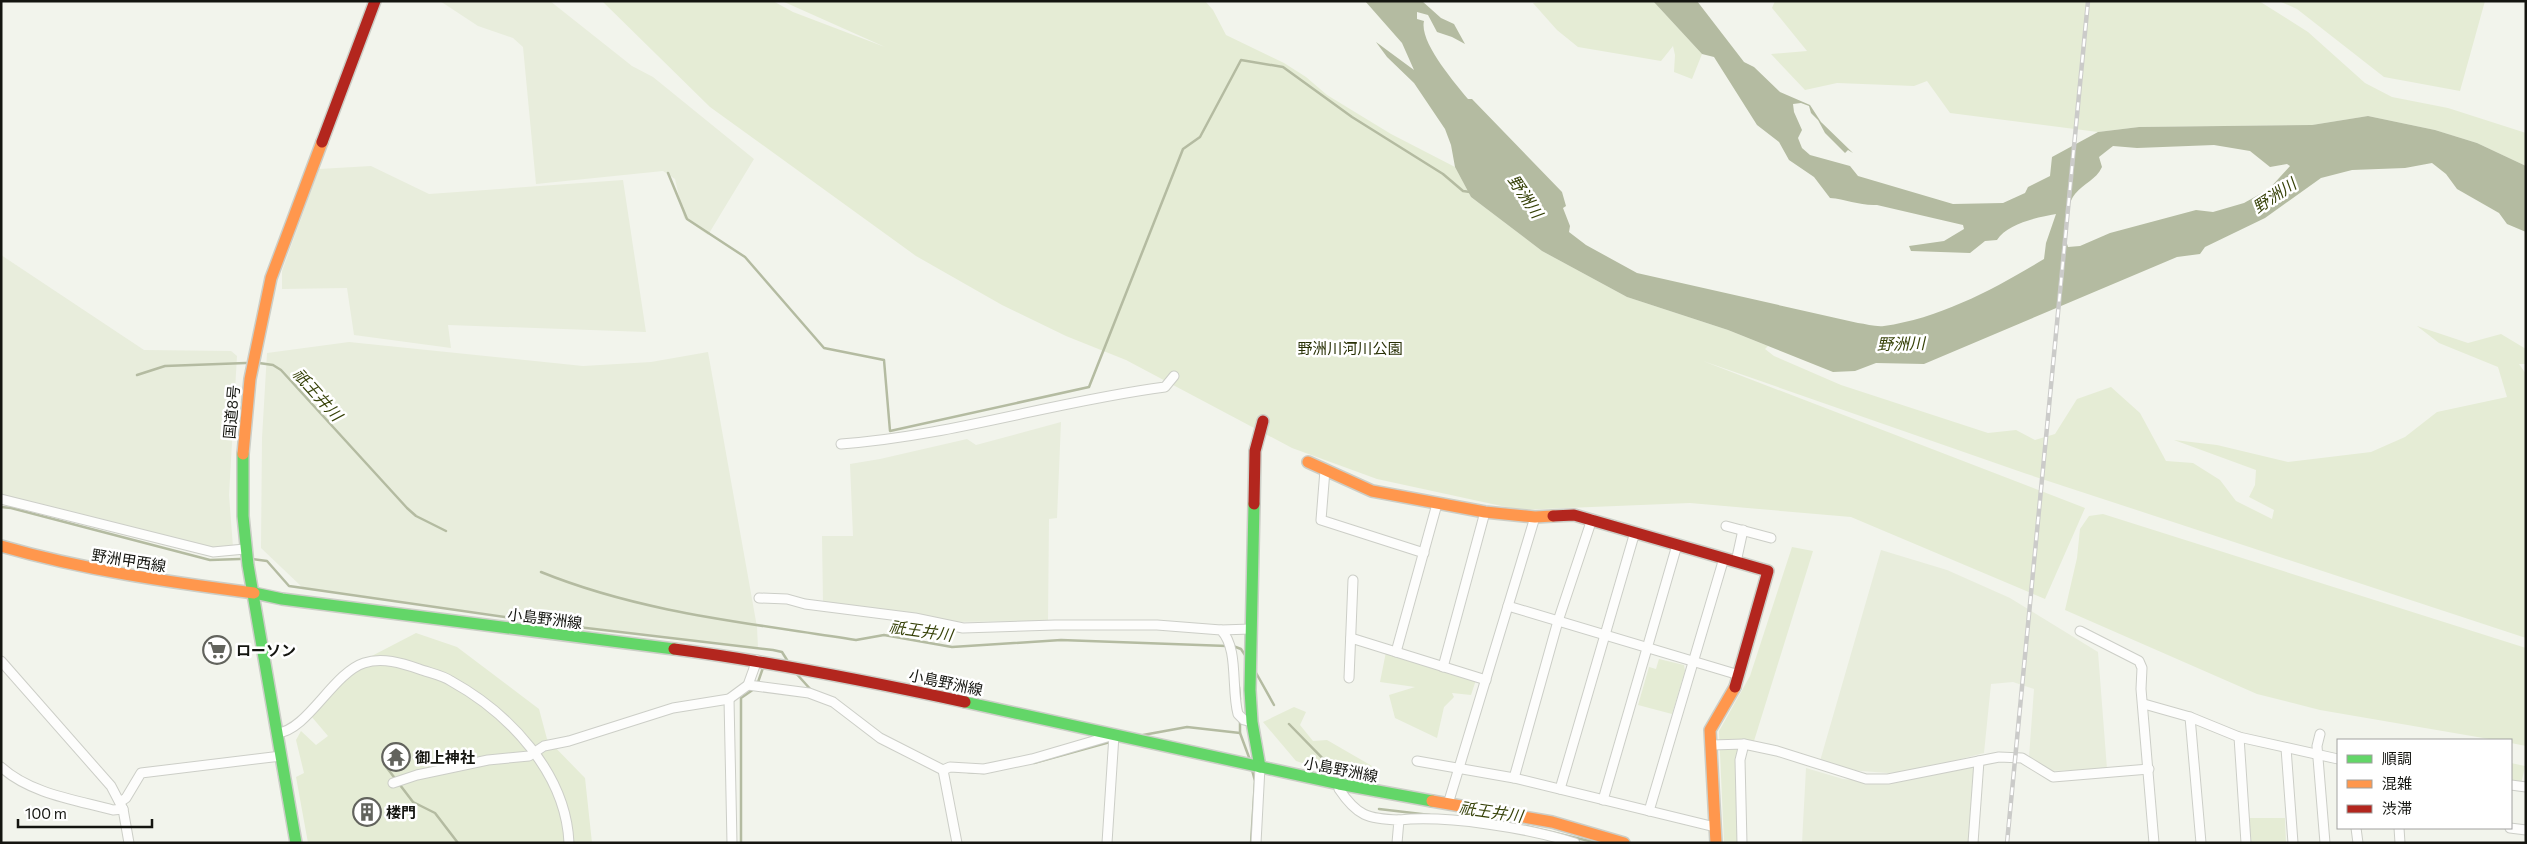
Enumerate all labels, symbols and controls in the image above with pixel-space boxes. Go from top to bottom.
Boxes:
water label: 野洲川 [1505,171,1548,223]
water label: 野洲川 [2249,173,2301,216]
water label: 野洲川 [1877,333,1927,353]
park label: 野洲川河川公園 [1297,339,1403,357]
water label: 祇王井川 [290,364,348,426]
street label: 国道8号 [220,384,242,440]
street label: 野洲甲西線 [91,545,167,575]
street label: 小島野洲線 [507,604,583,632]
water label: 祇王井川 [888,616,956,644]
supermarket icon: ローソン [202,635,232,665]
place label: ローソン [236,641,296,659]
street label: 小島野洲線 [907,665,985,699]
legend [2337,739,2512,829]
temple icon: 御上神社 [381,742,411,772]
place label: 御上神社 [415,748,475,766]
text: 順調 [2382,749,2412,767]
street label: 小島野洲線 [1302,753,1380,785]
text: 混雑 [2382,774,2412,792]
scale bar [18,796,151,828]
building icon: 楼門 [352,797,382,827]
water label: 祇王井川 [1458,797,1526,825]
text: 渋滞 [2382,799,2412,817]
place label: 楼門 [386,803,416,821]
text: 100 m [25,804,67,822]

